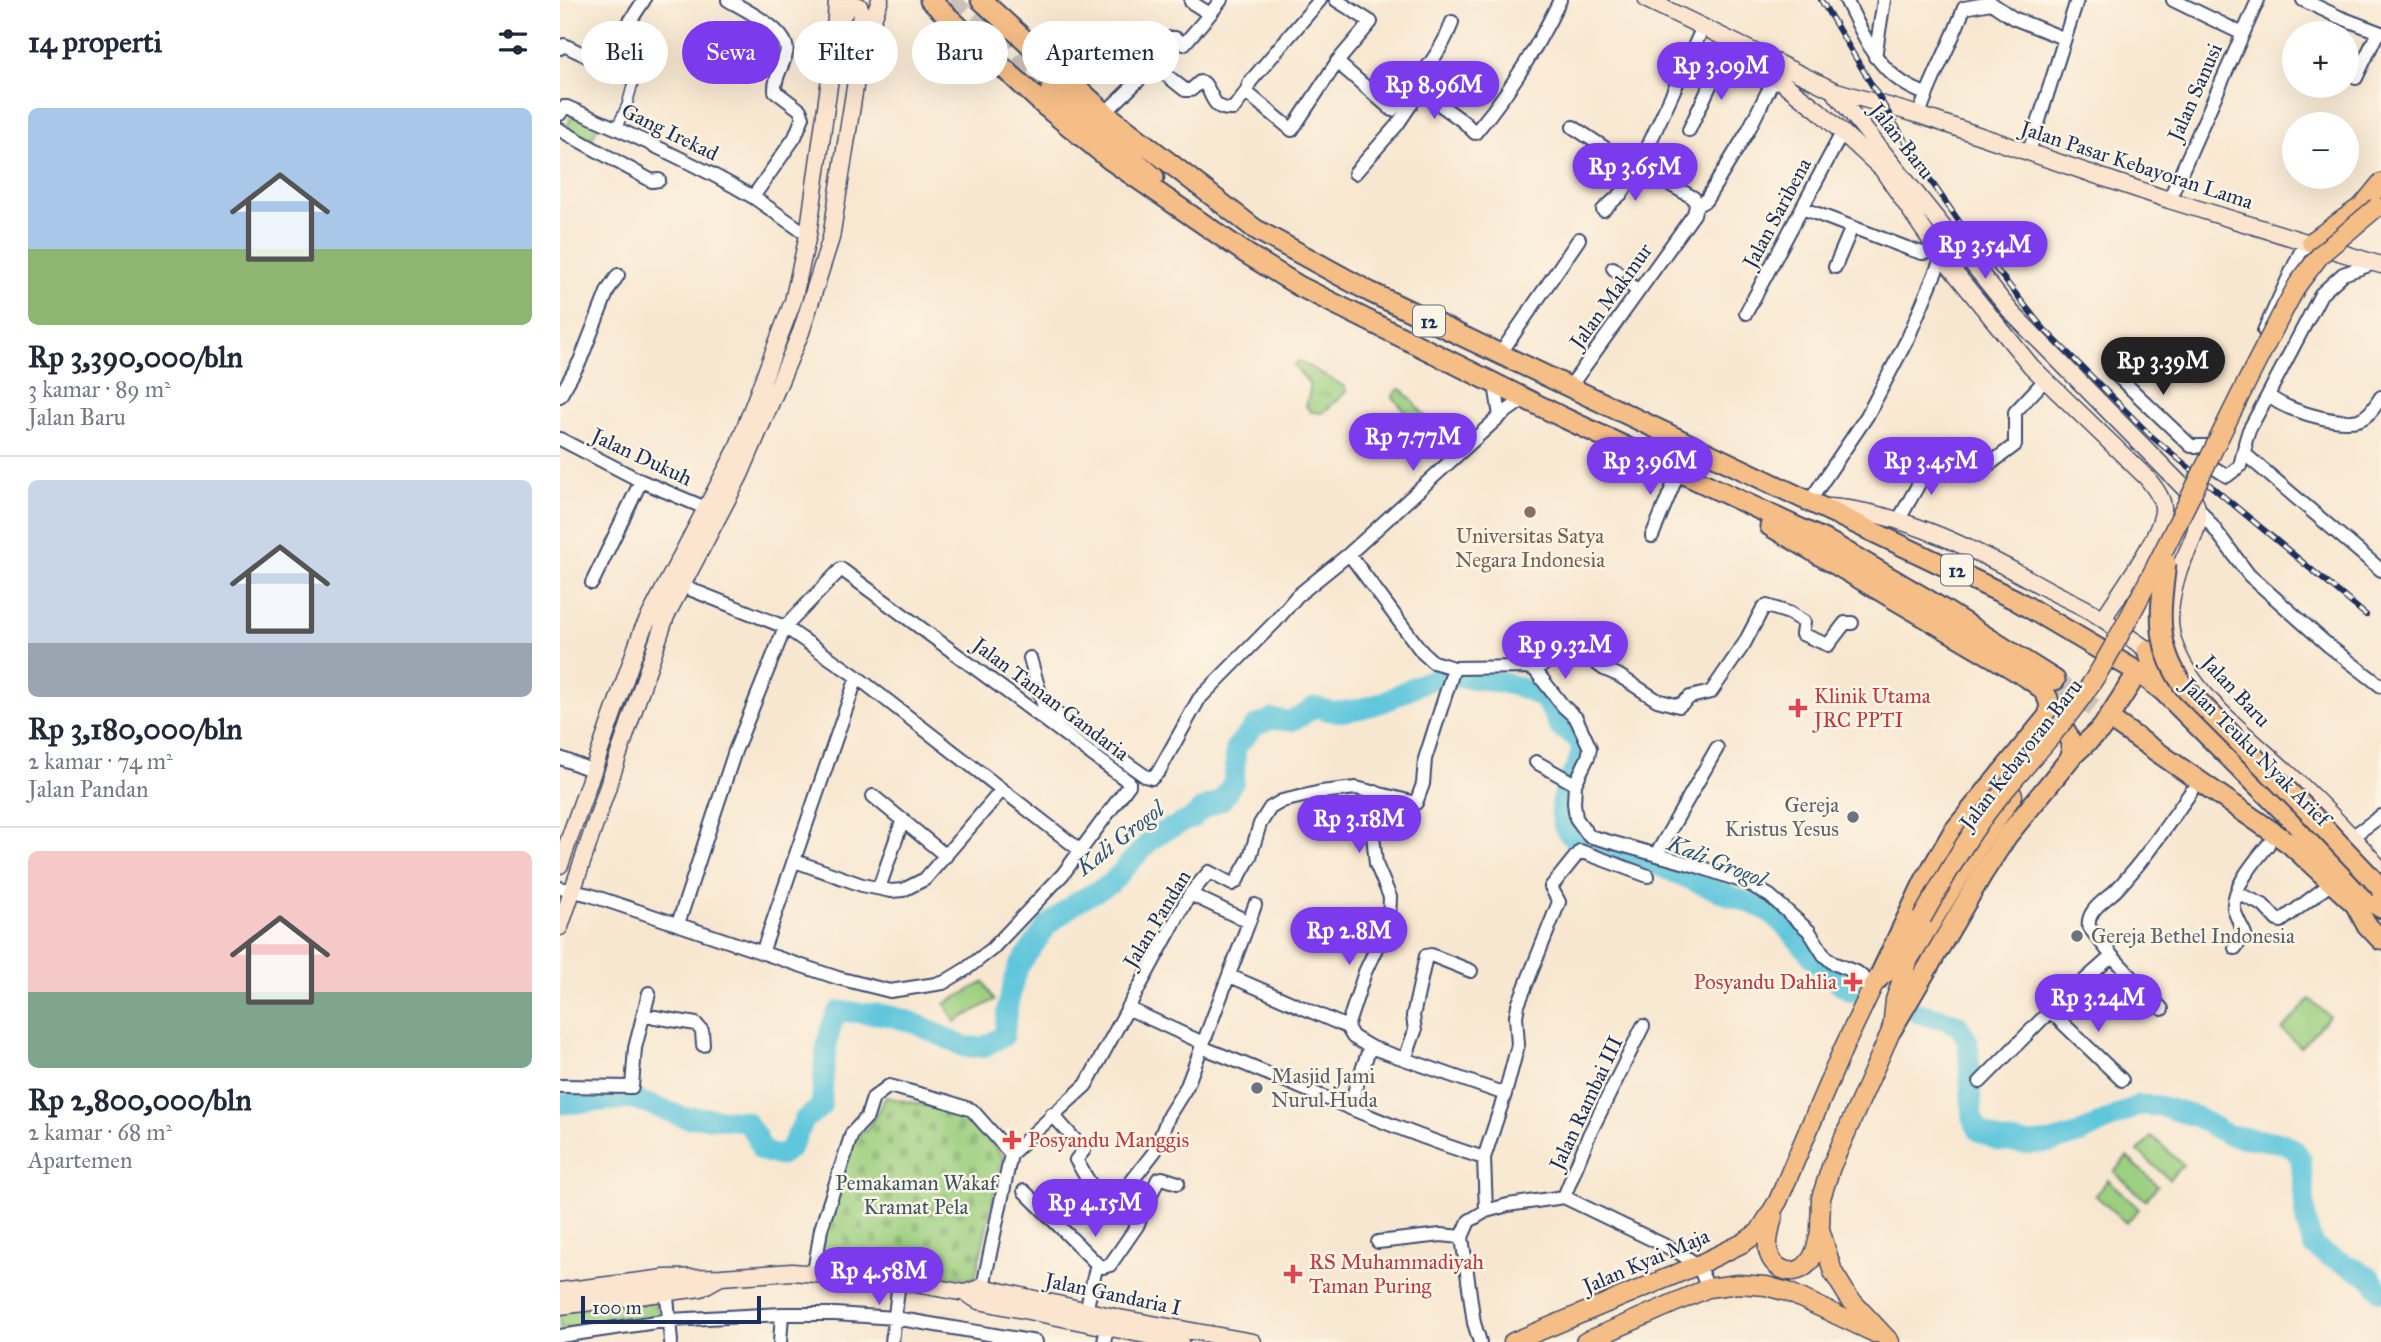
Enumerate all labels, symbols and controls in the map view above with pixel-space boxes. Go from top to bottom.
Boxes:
chip: Beli [581,21,668,84]
chip: Sewa [682,21,780,84]
chip: Filter [794,21,898,84]
chip: Baru [912,21,1008,84]
chip: Apartemen [1022,21,1179,84]
map controls [2282,21,2359,189]
button: + [2282,21,2359,98]
icon: filters [494,23,532,61]
text: 14 properti [28,24,162,60]
street label: Jalan Sanusi [2161,39,2228,147]
pin: Rp 3.09M [1649,42,1793,102]
text: Rp 3.09M [1673,51,1769,79]
pin: Rp 8.96M [1362,61,1506,121]
text: Rp 8.96M [1385,70,1483,98]
street label: Jalan Baru [1863,96,1940,184]
street label: Gang Irekad [617,97,723,167]
button: − [2282,112,2359,189]
street label: Jalan Pasar Kebayoran Lama [2016,115,2257,215]
pin: Rp 3.65M [1563,144,1707,203]
text: Rp 3.65M [1589,152,1681,180]
street label: Jalan Saribena [1736,153,1817,274]
icon: home [217,154,343,280]
pin: Rp 3.54M [1913,222,2057,281]
text: Rp 3.54M [1939,230,2031,258]
street label: Jalan Makmur [1563,238,1658,355]
road number: 12 [1413,306,1445,336]
pin: Rp 3.39M [2091,338,2235,397]
text: Rp 3,390,000/bln [28,339,243,375]
text: Rp 3.39M [2117,346,2209,374]
text: 3 kamar · 89 m² [28,375,171,403]
text: Jalan Baru [28,403,126,431]
pin: Rp 7.77M [1341,414,1485,473]
street label: Jalan Dukuh [586,422,697,492]
text: Rp 7.77M [1365,422,1461,450]
pin: Rp 3.96M [1578,438,1722,497]
pin: Rp 3.45M [1859,438,2003,497]
text: Rp 3.96M [1603,446,1697,474]
text: Rp 3.45M [1884,446,1978,474]
marker: Universitas Satya Negara Indonesia [1522,504,1538,520]
place label: Universitas Satya Negara Indonesia [1455,523,1605,573]
icon: home [217,526,343,652]
road number: 12 [1941,554,1973,586]
pin: Rp 9.32M [1493,622,1637,681]
street label: Jalan Taman Gandaria [966,630,1134,766]
text: Rp 9.32M [1518,630,1612,658]
street label: Jalan Baru [2195,648,2276,732]
street label: Jalan Teuku Nyak Arief [2175,671,2338,834]
street label: Jalan Kebayoran Baru [1953,673,2088,836]
place label: Klinik Utama JRC PPTI [1812,683,1931,733]
marker: Klinik Utama JRC PPTI [1788,698,1808,718]
text: Rp 3,180,000/bln [28,711,243,747]
text: 2 kamar · 74 m² [28,747,173,775]
text: Jalan Pandan [28,775,148,803]
place label: Gereja Kristus Yesus [1725,792,1839,842]
water label: Kali Grogol [1070,794,1171,882]
pin: Rp 3.18M [1287,796,1431,855]
text: Rp 3.18M [1313,804,1405,832]
marker: Gereja Kristus Yesus [1845,809,1861,825]
water label: Kali Grogol [1663,828,1772,894]
street label: Jalan Pandan [1117,865,1196,975]
icon: home [217,897,343,1023]
pin: Rp 2.8M [1284,908,1414,967]
text: Rp 2.8M [1306,916,1392,944]
place label: Gereja Bethel Indonesia [2091,923,2295,949]
marker: Gereja Bethel Indonesia [2069,928,2085,944]
place label: Posyandu Dahlia [1693,969,1837,995]
marker: Posyandu Dahlia [1843,972,1863,992]
pin: Rp 3.24M [2026,974,2170,1034]
text: Rp 3.24M [2051,983,2145,1011]
street label: Jalan Rambai III [1543,1032,1628,1176]
place label: Masjid Jami Nurul Huda [1271,1063,1378,1113]
marker: Masjid Jami Nurul Huda [1249,1080,1265,1096]
text: Rp 2,800,000/bln [28,1082,252,1118]
text: 2 kamar · 68 m² [28,1118,172,1146]
place label: Posyandu Manggis [1028,1127,1189,1153]
marker: Posyandu Manggis [1002,1130,1022,1150]
text: Apartemen [28,1146,132,1174]
park label: Pemakaman Wakaf Kramat Pela [835,1170,1000,1220]
pin: Rp 4.15M [1023,1180,1167,1239]
text: Rp 4.15M [1048,1188,1142,1216]
street label: Jalan Kyai Maja [1577,1223,1713,1300]
pin: Rp 4.58M [807,1248,951,1307]
place label: RS Muhammadiyah Taman Puring [1309,1249,1484,1299]
text: Rp 4.58M [830,1256,928,1284]
marker: RS Muhammadiyah Taman Puring [1283,1264,1303,1284]
street label: Jalan Gandaria I [1041,1266,1183,1321]
scale bar [581,1293,761,1325]
text: 100 m [592,1296,642,1319]

